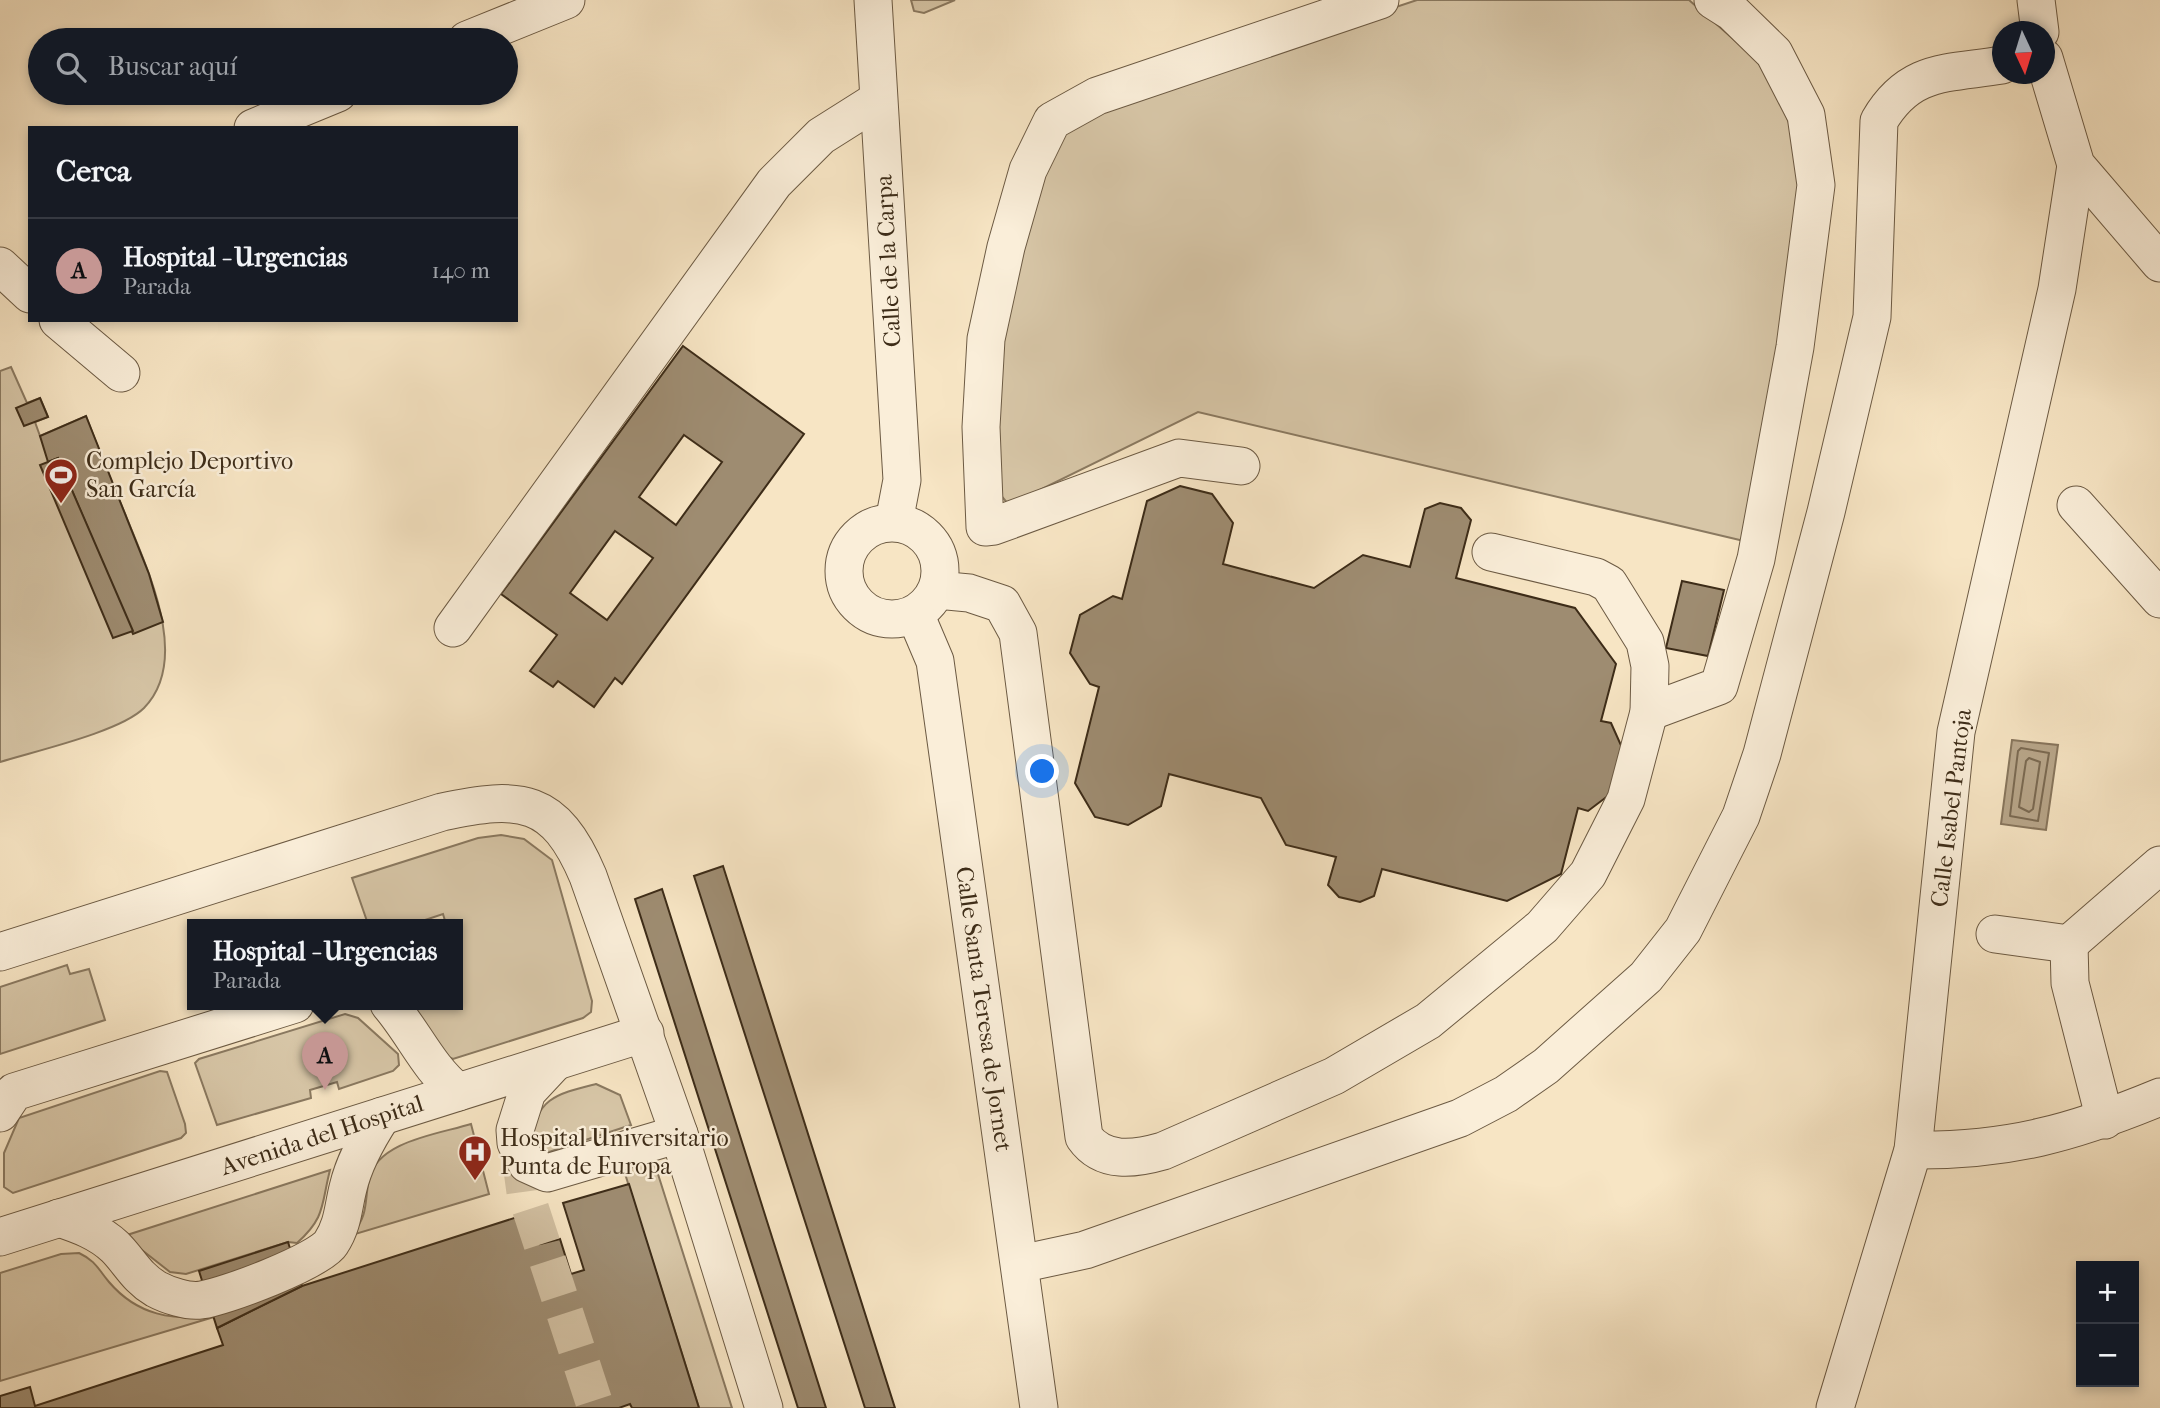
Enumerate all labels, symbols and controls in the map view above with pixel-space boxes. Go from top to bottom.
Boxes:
north arrow [1992,21,2055,84]
search box [28,28,518,105]
icon: search [52,48,90,86]
text: Buscar aquí [108,51,237,82]
text: Cerca [56,154,131,189]
street label: Calle de la Carpa [869,173,906,348]
text: Hospital - Urgencias [123,242,348,273]
text: A [72,257,86,284]
text: 140 m [431,257,490,284]
text: Parada [123,273,191,300]
place label: Complejo Deportivo San García [86,447,293,503]
sports icon: Complejo Deportivo San García [42,456,80,505]
street label: Calle Isabel Pantoja [1925,706,1977,909]
your location [1025,754,1059,788]
street label: Calle Santa Teresa de Jornet [950,865,1018,1154]
popup [187,919,463,1010]
text: Hospital - Urgencias [213,936,437,967]
text: Parada [213,967,281,994]
pin: A [302,1032,348,1090]
street label: Avenida del Hospital [216,1089,427,1181]
place label: Hospital Universitario Punta de Europa [500,1124,729,1180]
hospital icon: Hospital Universitario Punta de Europa [456,1133,494,1182]
map controls [2076,1261,2139,1387]
button: + [2076,1261,2139,1324]
button: − [2076,1324,2139,1387]

